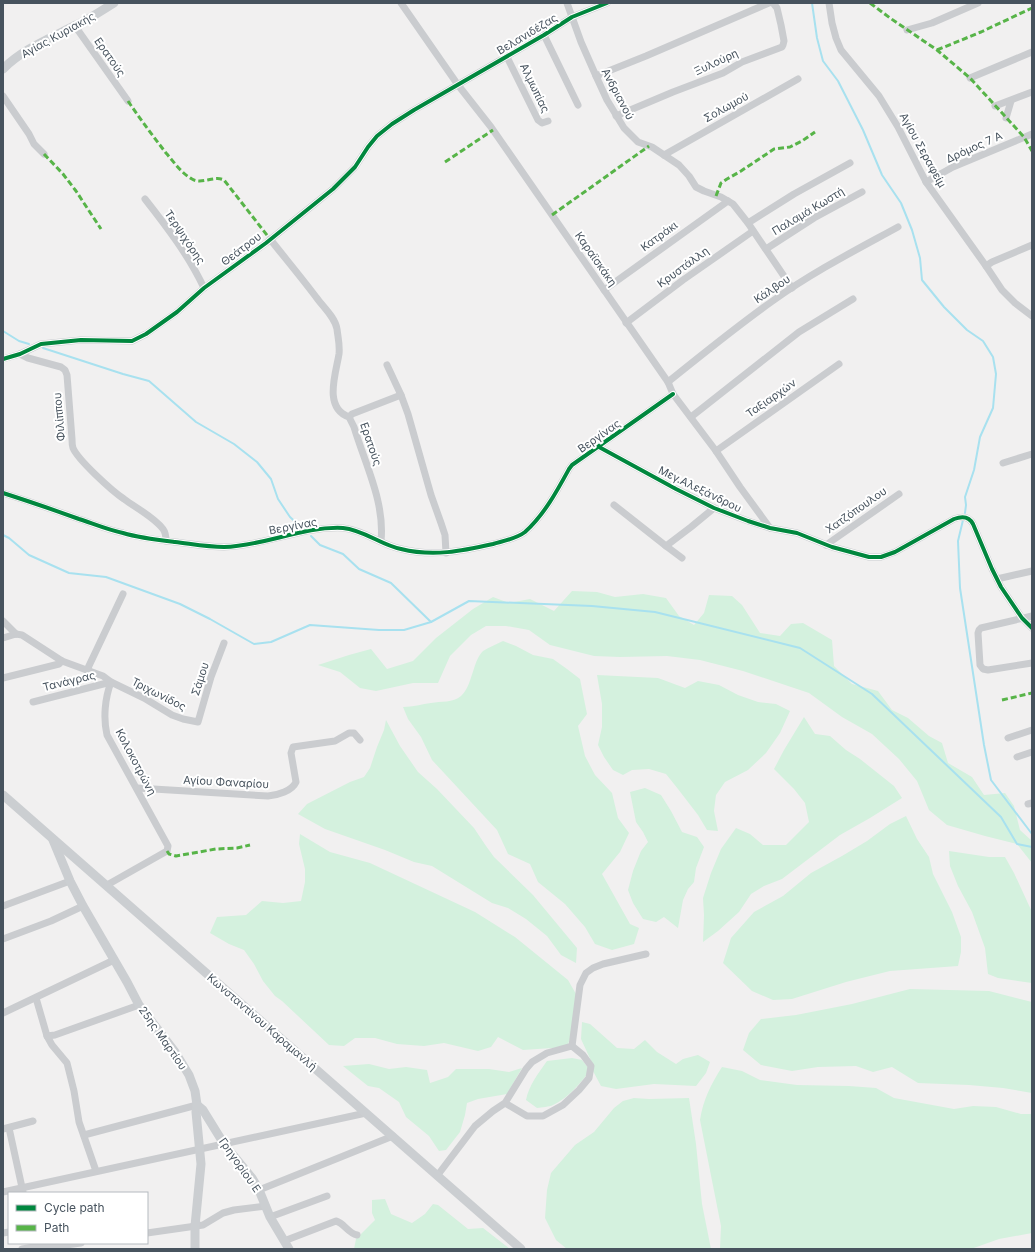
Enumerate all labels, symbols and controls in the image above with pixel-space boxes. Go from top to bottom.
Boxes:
street label: Αγίας Κυριακής [19,9,97,61]
street label: Βελανιδέζας [494,10,560,58]
street label: Ερατούς [91,35,129,79]
street label: Ξυλούρη [692,46,740,78]
street label: Αλμωπίας [517,61,553,115]
street label: Ανδριανού [599,66,637,122]
street label: Σολωμού [701,89,751,125]
street label: Αγίου Σεραφείμ [897,110,950,190]
street label: Δρόμος 7 Α [944,128,1005,166]
street label: Παλαμά Κωστή [769,184,847,238]
street label: Τερψιχόρης [162,207,208,267]
street label: Κατράκι [638,218,680,254]
street label: Θεάτρου [218,229,264,269]
street label: Καραϊσκάκη [572,229,620,289]
street label: Κρυστάλλη [654,244,712,290]
street label: Κάλβου [751,272,793,306]
street label: Ταξιαρχών [743,375,799,420]
street label: Φιλίππου [50,392,68,442]
street label: Βεργίνας [575,416,623,456]
street label: Ερατούς [357,420,385,468]
street label: Μεγ.Αλεξάνδρου [656,463,744,515]
street label: Χατζόπουλου [823,484,889,536]
street label: Βεργίνας [268,514,318,538]
street label: Σάμου [188,660,212,698]
street label: Τανάγρας [41,668,97,694]
street label: Τριχωνίδος [129,674,189,714]
street label: Κολοκοτρώνη [113,726,159,798]
street label: Αγίου Φαναρίου [183,773,269,791]
street label: Κωνσταντίνου Καραμανλή [204,970,320,1074]
street label: 25ης Μαρτίου [136,1003,190,1073]
street label: Γρηγορίου Ε [216,1135,264,1195]
legend [8,1192,148,1244]
text: Cycle path [44,1200,105,1215]
text: Path [44,1220,69,1235]

